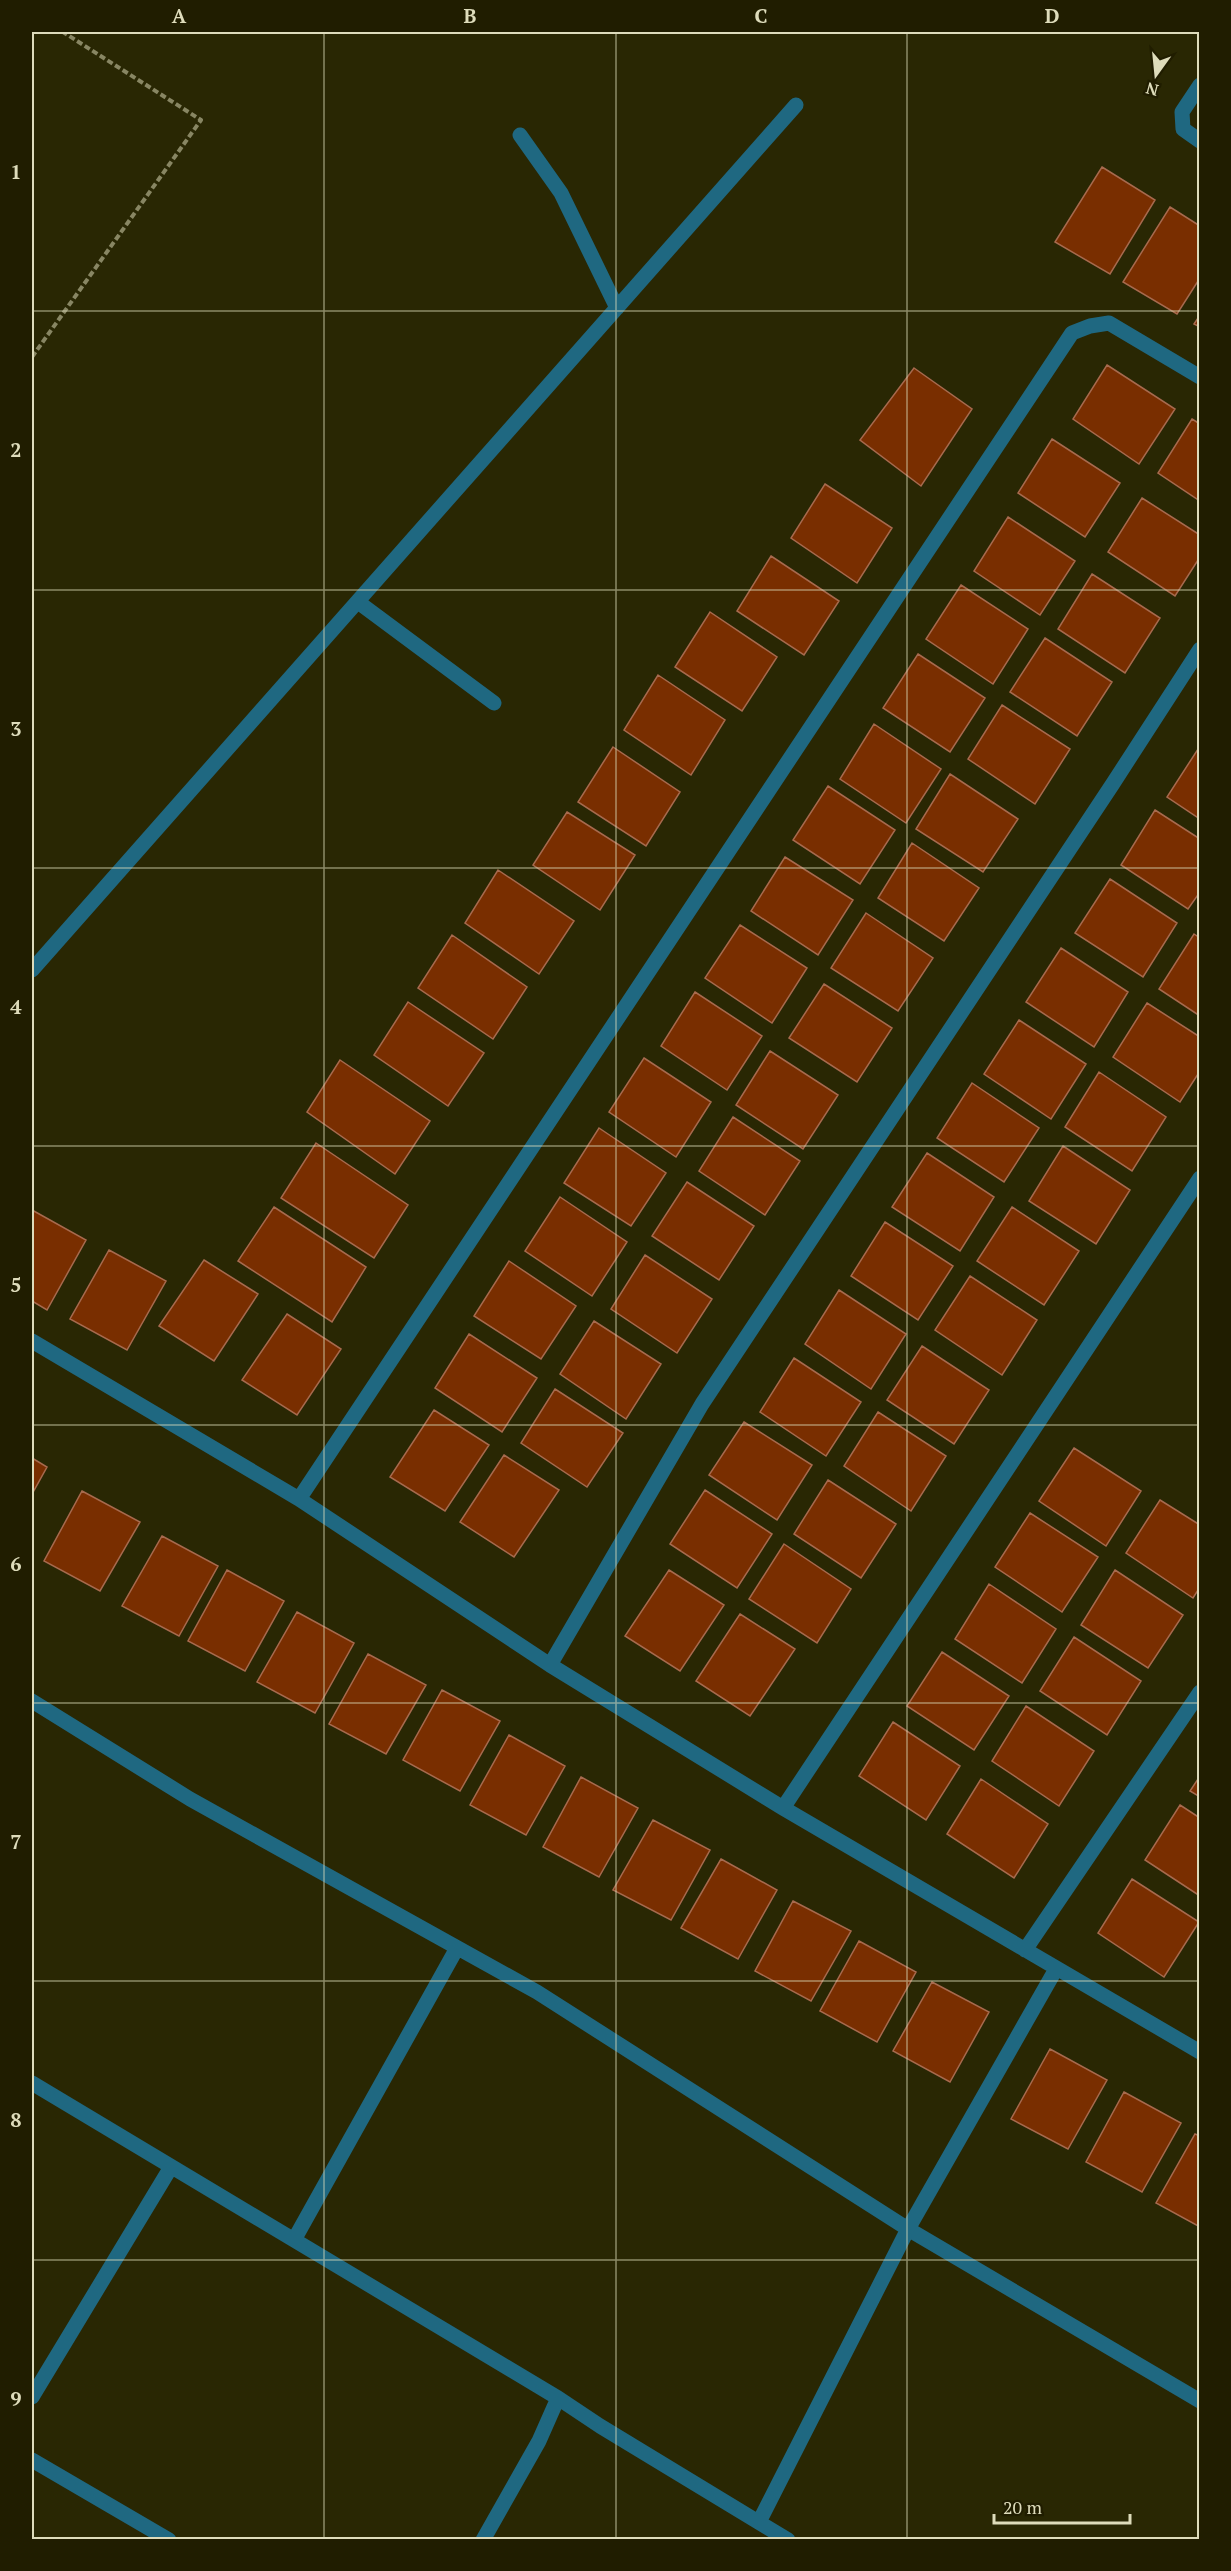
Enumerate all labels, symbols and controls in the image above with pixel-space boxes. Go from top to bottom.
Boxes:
text: A [172,2,187,29]
text: B [464,2,477,29]
text: C [754,2,768,29]
text: D [1045,2,1059,29]
north arrow [1126,45,1186,105]
text: N [1143,77,1161,102]
text: 1 [10,158,22,185]
text: 2 [10,436,22,463]
text: 3 [10,715,22,742]
text: 4 [10,993,22,1020]
text: 5 [10,1271,22,1298]
text: 6 [10,1550,22,1577]
text: 7 [10,1828,22,1855]
text: 8 [10,2106,22,2133]
text: 9 [10,2385,22,2412]
scale bar [994,2487,1130,2525]
text: 20 m [1003,2495,1043,2519]

